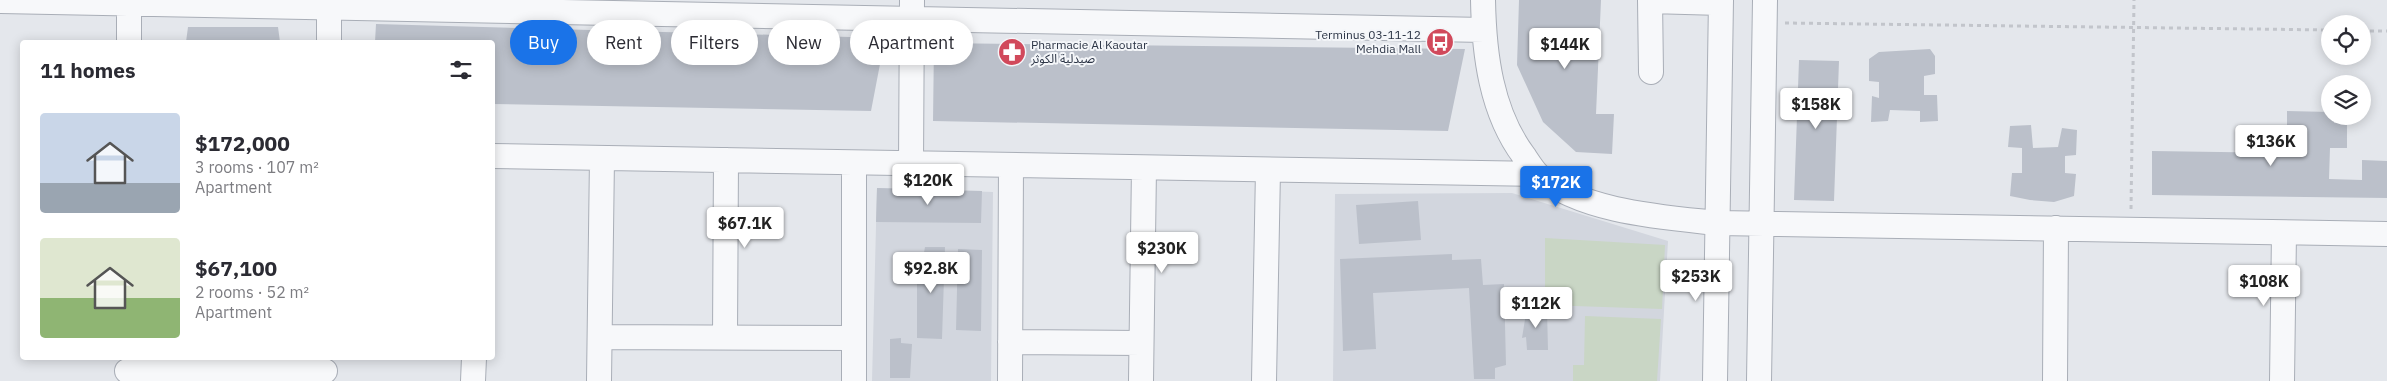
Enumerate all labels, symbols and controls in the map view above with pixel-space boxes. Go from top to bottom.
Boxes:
map controls [2321,15,2371,125]
button: locate [2321,15,2371,65]
chip: Buy [510,20,577,65]
chip: Rent [587,20,661,65]
chip: Filters [671,20,758,65]
chip: New [768,20,840,65]
chip: Apartment [850,20,973,65]
place label: Terminus 03-11-12 Mehdia Mall [1315,27,1421,56]
bus stop icon: Terminus 03-11-12 Mehdia Mall [1425,27,1455,57]
pin: $144K [1530,28,1600,70]
text: $144K [1540,34,1590,54]
pharmacy icon: Pharmacie Al Kaoutar صيدلية الكوثر [997,37,1027,67]
place label: Pharmacie Al Kaoutar صيدلية الكوثر [1030,37,1148,66]
text: 11 homes [40,56,136,84]
icon: filters [447,56,475,84]
button: layers [2321,75,2371,125]
pin: $158K [1781,88,1851,130]
text: $158K [1791,94,1841,114]
pin: $136K [2236,124,2306,167]
text: $172,000 [195,129,290,157]
text: $136K [2246,131,2296,151]
icon: home [80,133,140,193]
text: 3 rooms · 107 m² [195,157,319,177]
pin: $120K [893,164,963,206]
pin: $172K [1521,166,1591,208]
text: $120K [903,170,953,190]
text: $172K [1531,172,1581,192]
text: Apartment [195,177,272,197]
pin: $67.1K [704,206,786,249]
text: $67.1K [718,213,772,233]
pin: $230K [1127,232,1197,274]
text: $230K [1137,238,1187,258]
pin: $92.8K [890,252,972,294]
text: $67,100 [195,254,277,282]
icon: home [80,258,140,318]
text: $92.8K [904,258,958,278]
pin: $253K [1661,260,1731,302]
pin: $108K [2229,264,2299,307]
text: $253K [1671,266,1721,286]
text: $108K [2239,271,2289,291]
text: 2 rooms · 52 m² [195,282,309,302]
pin: $112K [1501,286,1571,329]
text: $112K [1511,293,1561,313]
text: Apartment [195,302,272,322]

